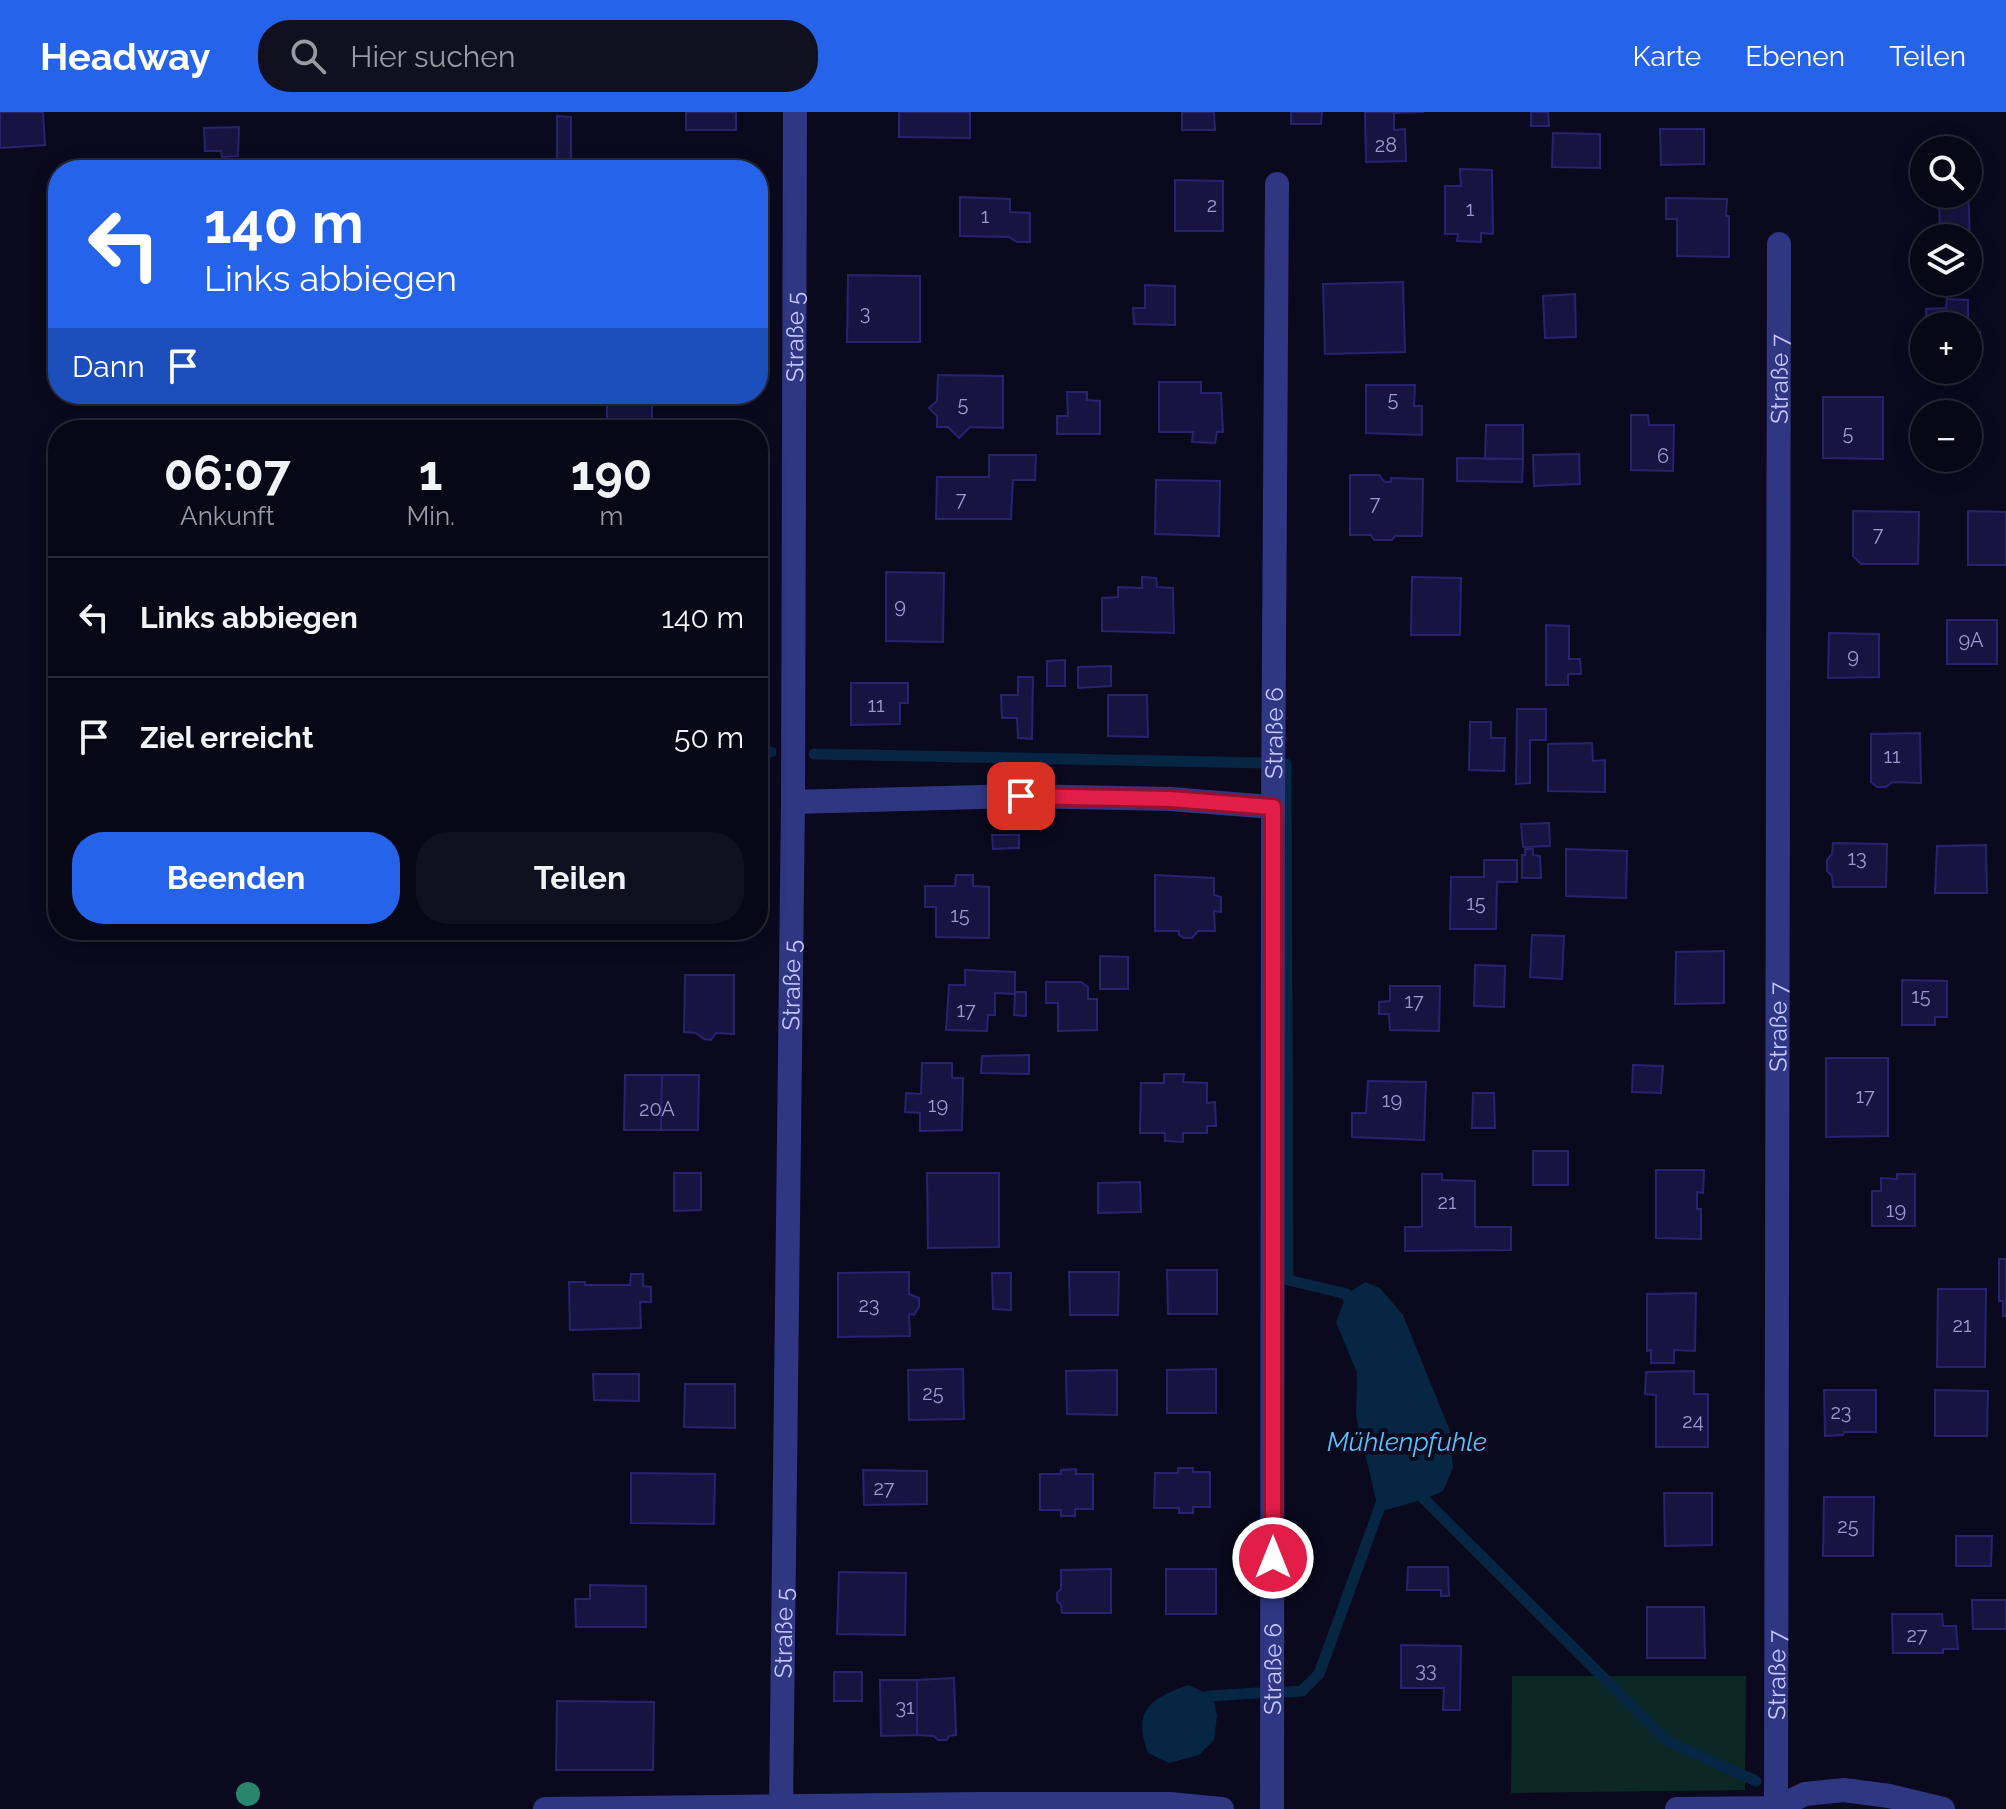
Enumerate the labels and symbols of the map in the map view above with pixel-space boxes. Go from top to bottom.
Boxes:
house number: 28 [1375,133,1397,157]
house number: 2 [1207,193,1217,217]
house number: 1 [1466,197,1475,221]
house number: 1 [981,204,990,228]
street label: Straße 5 [780,292,809,382]
house number: 3 [860,301,870,325]
street label: Straße 7 [1764,334,1793,424]
house number: 5 [1388,387,1399,411]
house number: 5 [958,392,969,416]
house number: 5 [1843,421,1854,445]
house number: 6 [1657,444,1669,468]
house number: 7 [956,487,967,511]
house number: 7 [1370,491,1381,515]
house number: 7 [1873,522,1884,546]
house number: 9 [894,594,906,618]
house number: 9A [1958,628,1984,652]
house number: 9 [1847,644,1859,668]
street label: Straße 6 [1259,687,1288,779]
house number: 11 [867,693,885,717]
house number: 11 [1883,744,1901,768]
pin [987,762,1055,830]
house number: 13 [1847,846,1867,870]
house number: 15 [1466,891,1486,915]
house number: 15 [950,903,970,927]
street label: Straße 5 [776,940,806,1030]
street label: Straße 7 [1763,982,1792,1072]
house number: 15 [1911,984,1931,1008]
house number: 17 [1404,989,1424,1013]
house number: 17 [956,998,976,1022]
house number: 17 [1855,1084,1875,1108]
house number: 19 [1382,1088,1402,1112]
house number: 19 [928,1093,948,1117]
house number: 20A [639,1097,675,1121]
house number: 21 [1438,1190,1457,1214]
house number: 19 [1886,1198,1906,1222]
house number: 23 [858,1293,880,1317]
house number: 21 [1953,1313,1972,1337]
house number: 25 [922,1381,944,1405]
house number: 23 [1830,1400,1852,1424]
house number: 24 [1682,1409,1704,1433]
water label: Mühlenpfuhle [1327,1427,1487,1457]
house number: 27 [873,1476,895,1500]
house number: 25 [1837,1514,1859,1538]
position arrow [1231,1516,1315,1600]
street label: Straße 5 [768,1588,798,1678]
street label: Straße 6 [1258,1623,1287,1715]
house number: 27 [1906,1623,1928,1647]
street label: Straße 7 [1762,1630,1791,1720]
house number: 33 [1415,1658,1437,1682]
house number: 31 [895,1695,915,1719]

